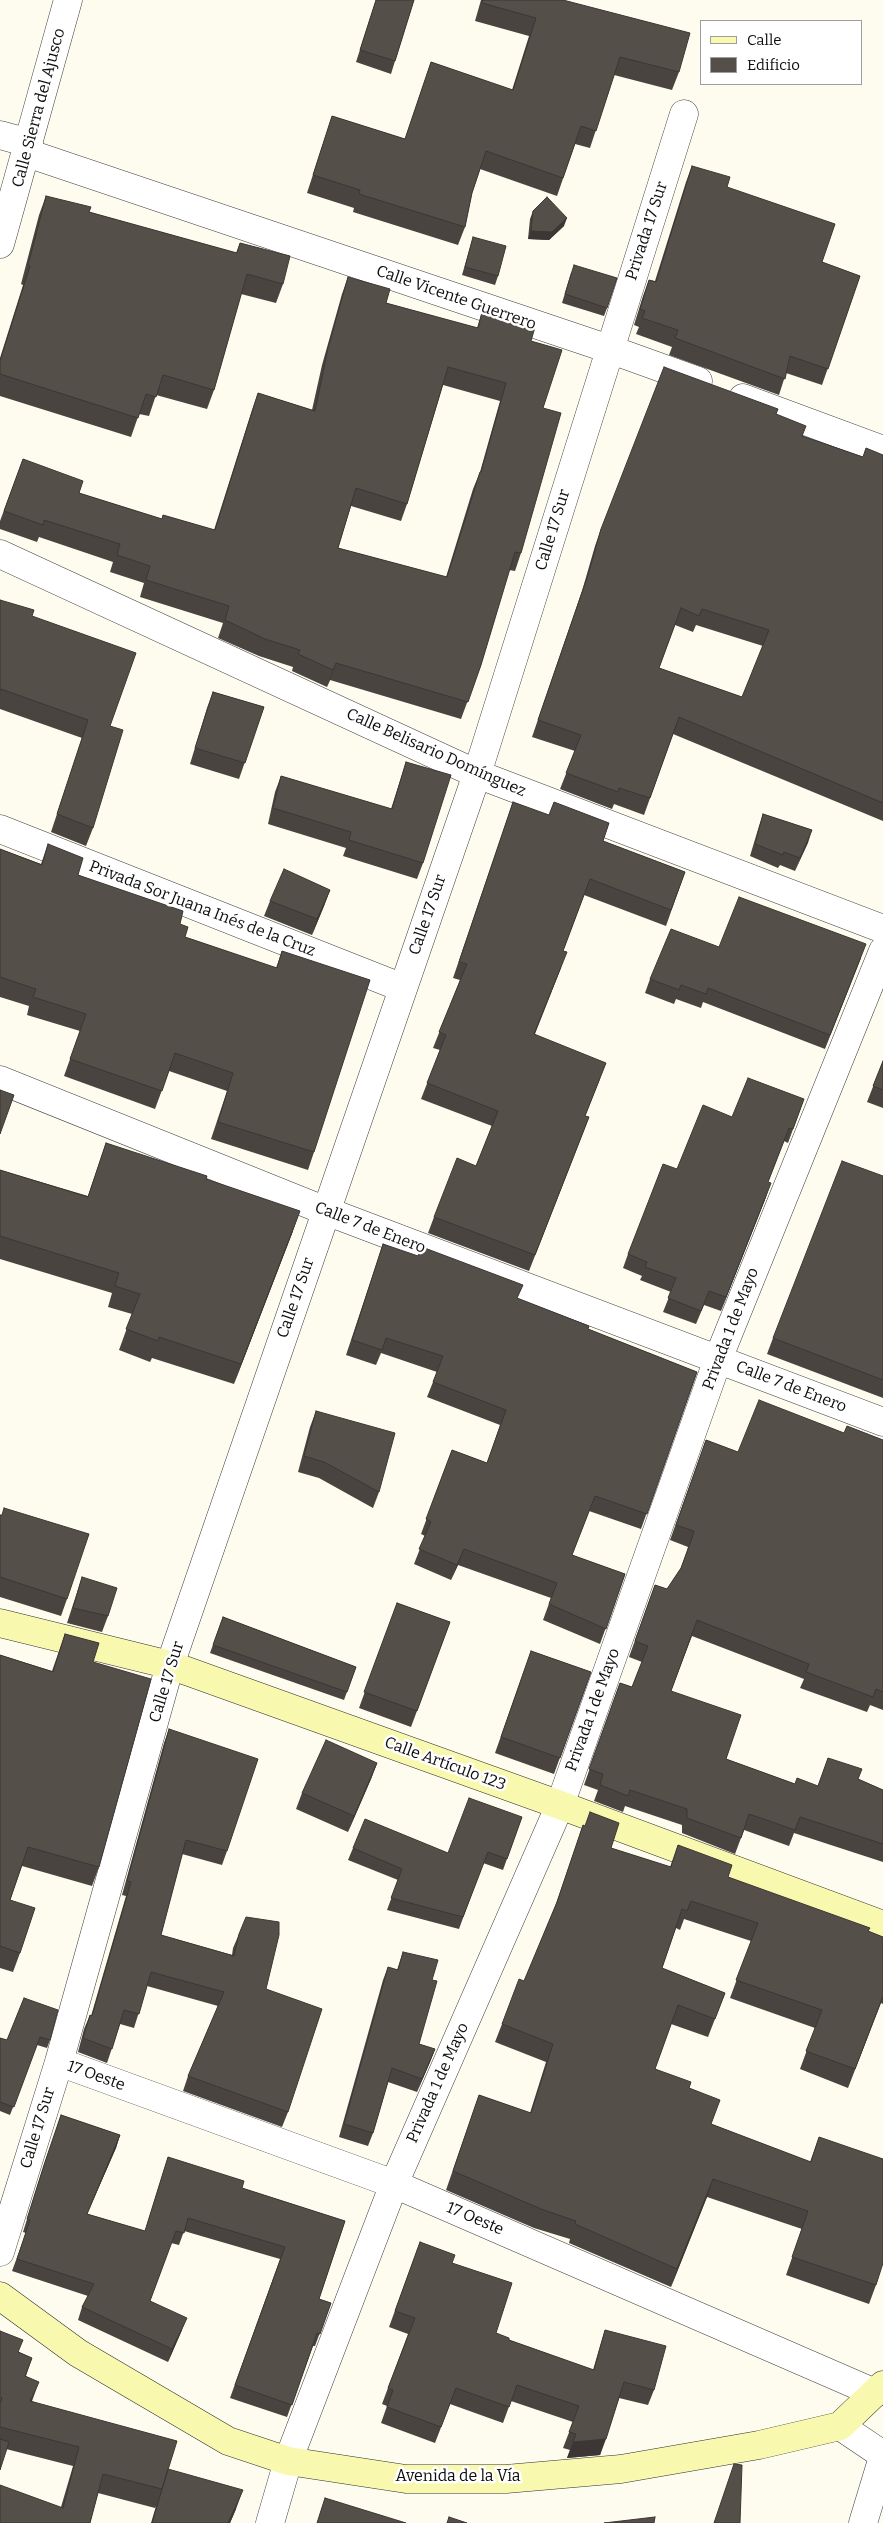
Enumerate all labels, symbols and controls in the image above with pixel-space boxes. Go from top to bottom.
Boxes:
legend [700,20,863,85]
street label: Calle Sierra del Ajusco [9,26,69,190]
text: Calle [747,31,781,49]
text: Edificio [747,56,800,74]
street label: Privada 17 Sur [622,179,672,283]
street label: Calle Vicente Guerrero [374,262,538,334]
street label: Calle 17 Sur [532,487,574,573]
street label: Calle Belisario Domínguez [343,705,529,801]
street label: Privada Sor Juana Inés de la Cruz [86,857,318,961]
street label: Calle 17 Sur [405,872,451,958]
street label: Calle 7 de Enero [312,1198,428,1258]
street label: Calle 17 Sur [273,1255,319,1341]
street label: Privada 1 de Mayo [699,1265,763,1393]
street label: Calle 7 de Enero [733,1357,849,1417]
street label: Calle 17 Sur [146,1639,188,1725]
street label: Privada 1 de Mayo [562,1646,624,1774]
street label: Calle Artículo 123 [382,1733,508,1795]
street label: Privada 1 de Mayo [403,2020,473,2146]
street label: 17 Oeste [64,2057,128,2095]
street label: Calle 17 Sur [17,2085,59,2171]
street label: 17 Oeste [444,2198,506,2240]
street label: Avenida de la Vía [395,2467,521,2487]

